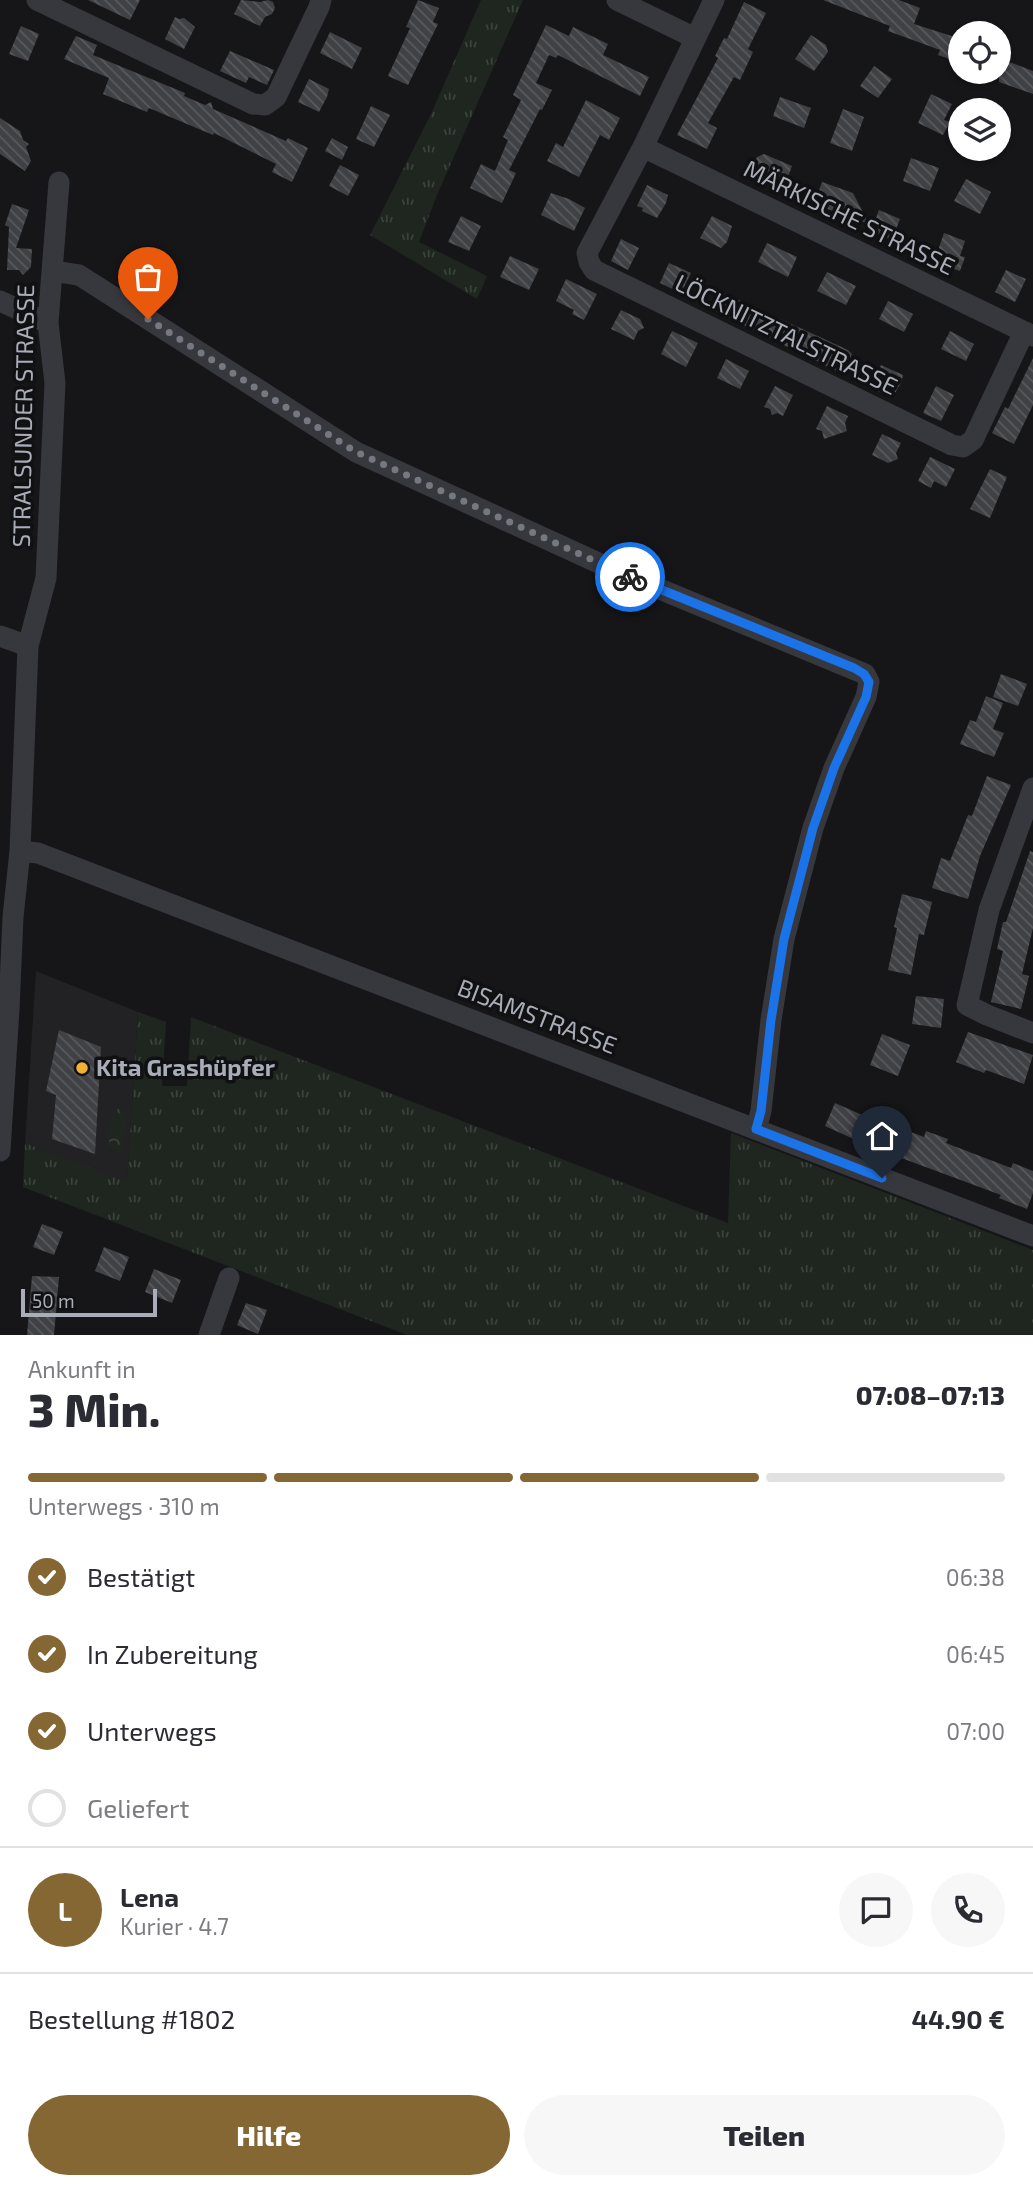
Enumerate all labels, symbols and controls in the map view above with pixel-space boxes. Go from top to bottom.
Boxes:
map controls [948,21,1011,161]
button: locate [948,21,1011,84]
button: layers [948,98,1011,161]
street label: MÄRKISCHE STRASSE [740,153,960,280]
pin [118,247,178,319]
icon: bag [129,258,167,296]
street label: LÖCKNITZTALSTRASSE [671,267,903,400]
street label: STRALSUNDER STRASSE [6,284,39,548]
courier [595,542,665,612]
icon: bike [611,558,649,596]
street label: BISAMSTRASSE [454,972,621,1059]
place label: Kita Grashüpfer [96,1052,276,1081]
marker: Kita Grashüpfer [74,1060,90,1076]
pin [852,1106,912,1178]
icon: home [863,1117,901,1155]
scale bar [21,1286,158,1318]
text: 50 m [32,1289,75,1312]
text: Ankunft in [28,1355,136,1383]
text: 07:08–07:13 [856,1379,1005,1410]
text: 3 Min. [28,1381,160,1436]
text: Unterwegs · 310 m [28,1492,220,1520]
icon: check [28,1558,66,1596]
text: Bestätigt [87,1561,195,1592]
text: 06:38 [946,1563,1005,1591]
icon: check [28,1635,66,1673]
text: In Zubereitung [87,1638,258,1669]
text: 06:45 [946,1640,1005,1668]
icon: check [28,1712,66,1750]
text: Unterwegs [87,1715,217,1746]
text: 07:00 [946,1717,1005,1745]
text: Geliefert [87,1792,189,1823]
button: chat [839,1873,913,1947]
button: phone [931,1873,1005,1947]
text: Lena [120,1881,179,1912]
text: L [58,1895,72,1926]
text: Kurier · 4.7 [120,1912,229,1940]
text: Bestellung #1802 [28,2003,235,2034]
text: 44.90 € [911,2003,1005,2034]
button: Hilfe [28,2095,510,2175]
button: Teilen [524,2095,1005,2175]

